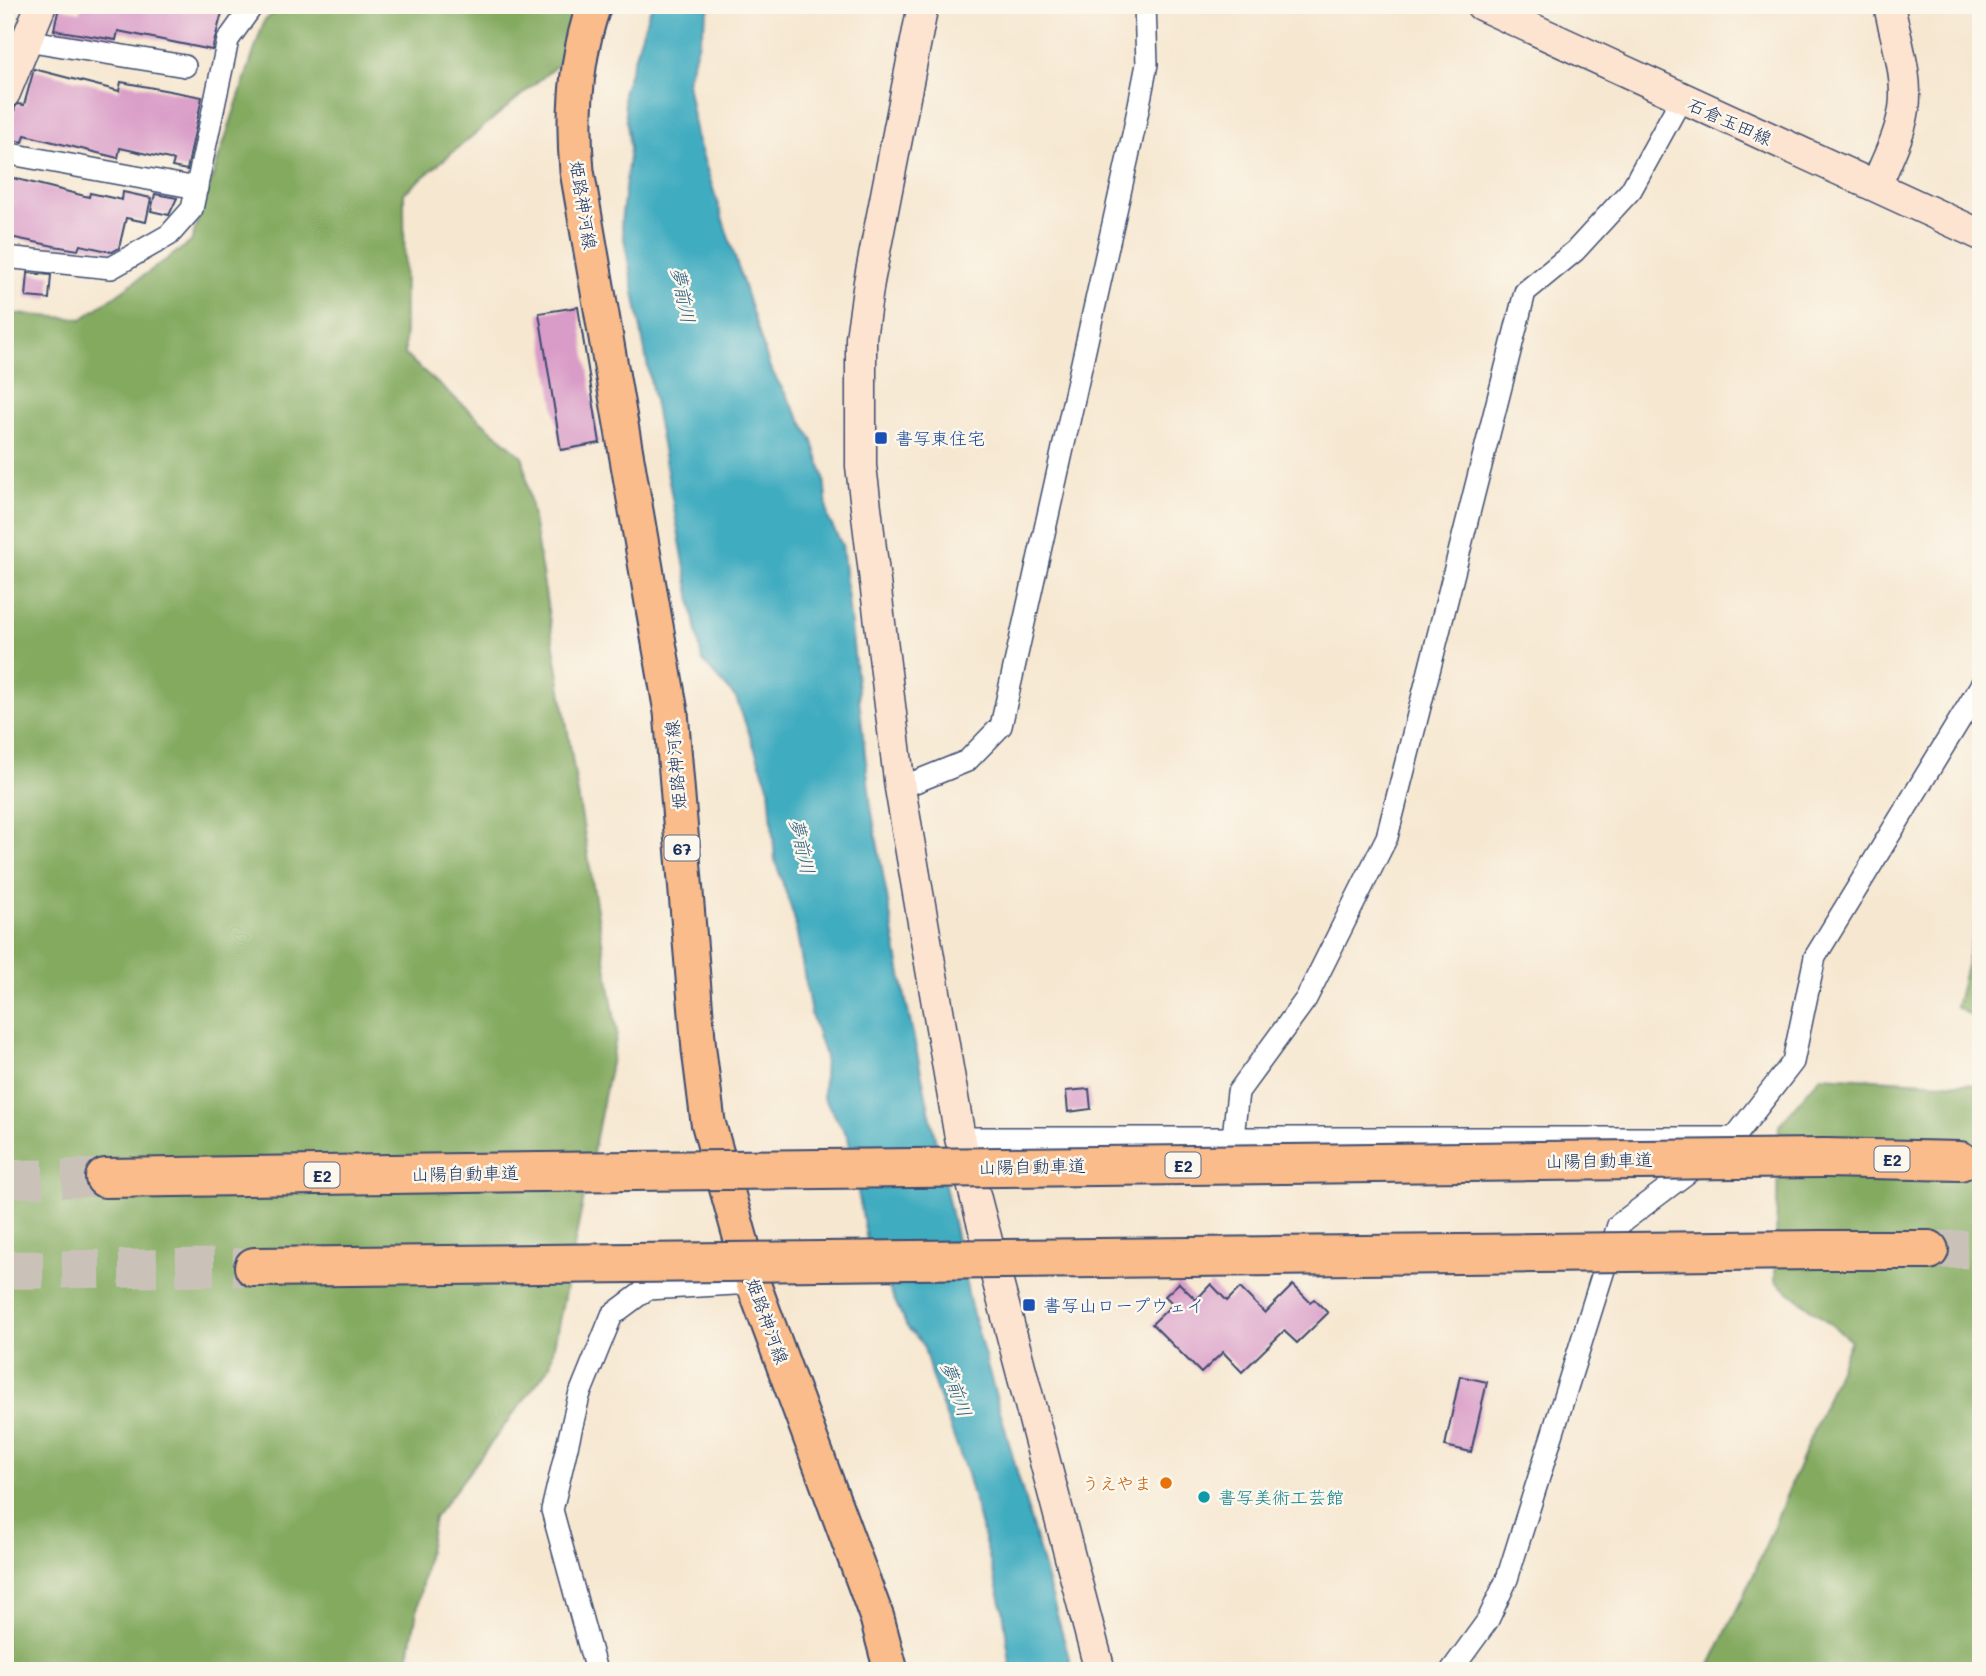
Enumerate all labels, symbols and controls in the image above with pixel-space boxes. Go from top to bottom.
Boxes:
street label: 石倉玉田線 [1684,92,1776,150]
street label: 姫路神河線 [565,159,603,251]
water label: 夢前川 [666,265,702,325]
place label: 書写東住宅 [895,426,985,450]
marker: 書写東住宅 [873,430,889,446]
street label: 姫路神河線 [659,719,691,811]
water label: 夢前川 [785,816,821,876]
road number: 67 [664,835,700,860]
street label: 山陽自動車道 [1545,1147,1653,1173]
road number: E2 [1874,1147,1910,1172]
road number: E2 [1166,1152,1200,1177]
street label: 山陽自動車道 [978,1153,1086,1179]
street label: 山陽自動車道 [411,1160,519,1186]
road number: E2 [304,1162,340,1188]
street label: 姫路神河線 [741,1275,795,1367]
place label: 書写山ロープウェイ [1043,1293,1204,1317]
marker: 書写山ロープウェイ [1021,1297,1037,1313]
water label: 夢前川 [936,1358,978,1420]
place label: うえやま [1081,1471,1152,1495]
marker: うえやま [1158,1475,1174,1491]
place label: 書写美術工芸館 [1218,1485,1344,1509]
marker: 書写美術工芸館 [1196,1489,1212,1505]

